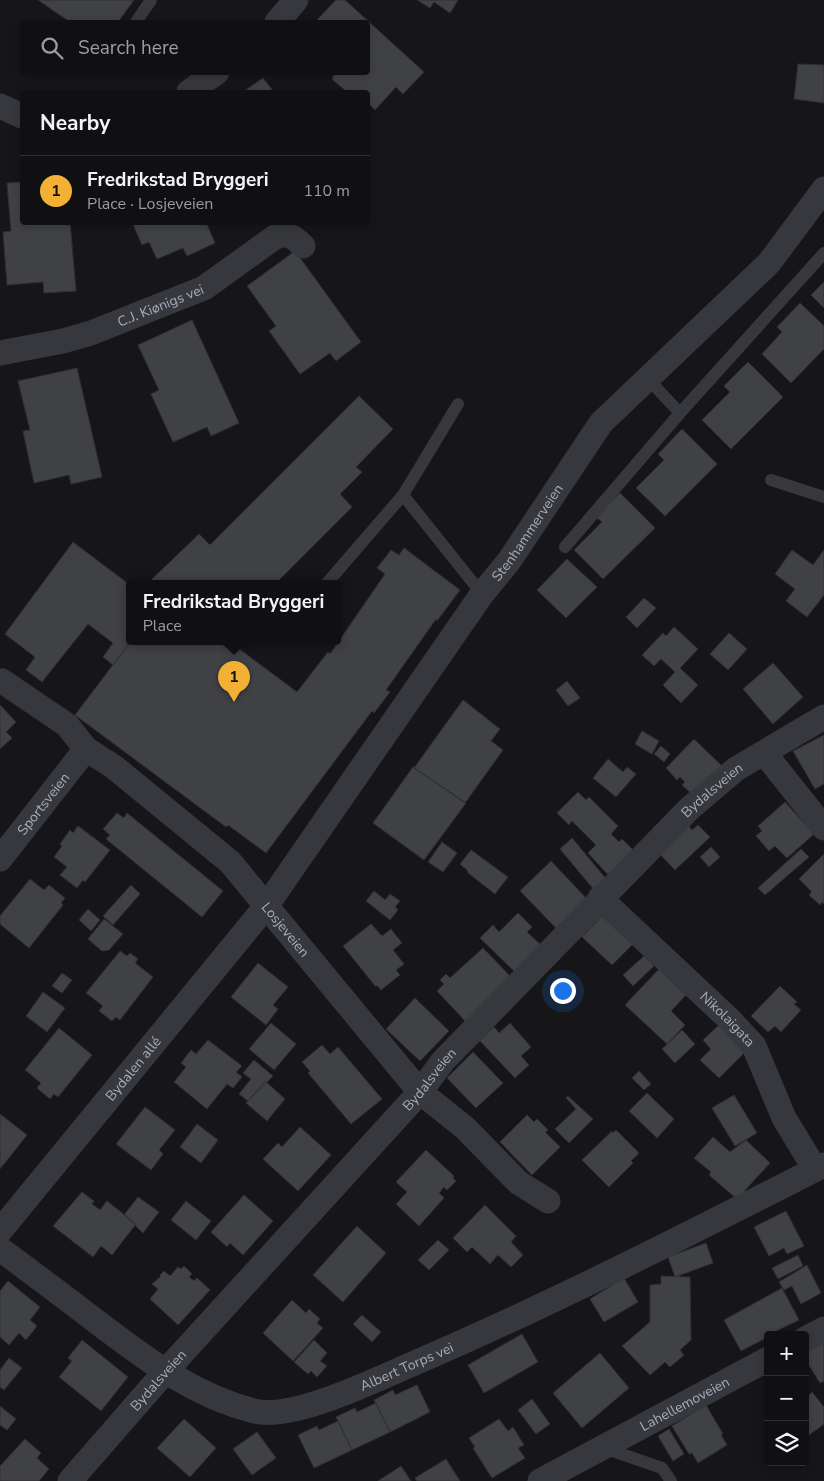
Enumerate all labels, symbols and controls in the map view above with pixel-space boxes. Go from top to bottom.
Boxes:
search box [20,20,370,75]
icon: search [38,34,66,62]
text: Search here [78,35,179,61]
text: Nearby [40,109,110,137]
text: Fredrikstad Bryggeri [87,167,269,193]
text: 1 [51,180,61,202]
text: 110 m [303,180,350,202]
text: Place · Losjeveien [87,193,213,215]
street label: C.J. Kiønigs vei [115,280,207,332]
street label: Stenhammerveien [487,480,568,585]
popup [126,580,341,645]
text: Fredrikstad Bryggeri [143,589,324,615]
text: Place [143,615,182,637]
pin: 1 [218,661,250,702]
street label: Bydalsveien [677,758,746,822]
street label: Sportsveien [13,769,74,839]
street label: Losjeveien [257,898,314,961]
your location [550,978,576,1004]
street label: Nikolaigata [696,988,759,1051]
street label: Bydalen allé [101,1033,166,1105]
street label: Bydalsveien [398,1044,461,1115]
map controls [764,1331,809,1466]
button: + [764,1331,809,1376]
street label: Albert Torps vei [357,1338,457,1396]
street label: Bydalsveien [126,1346,191,1415]
street label: Lahellemoveien [637,1372,733,1436]
button: − [764,1376,809,1421]
button: layers [764,1421,809,1466]

